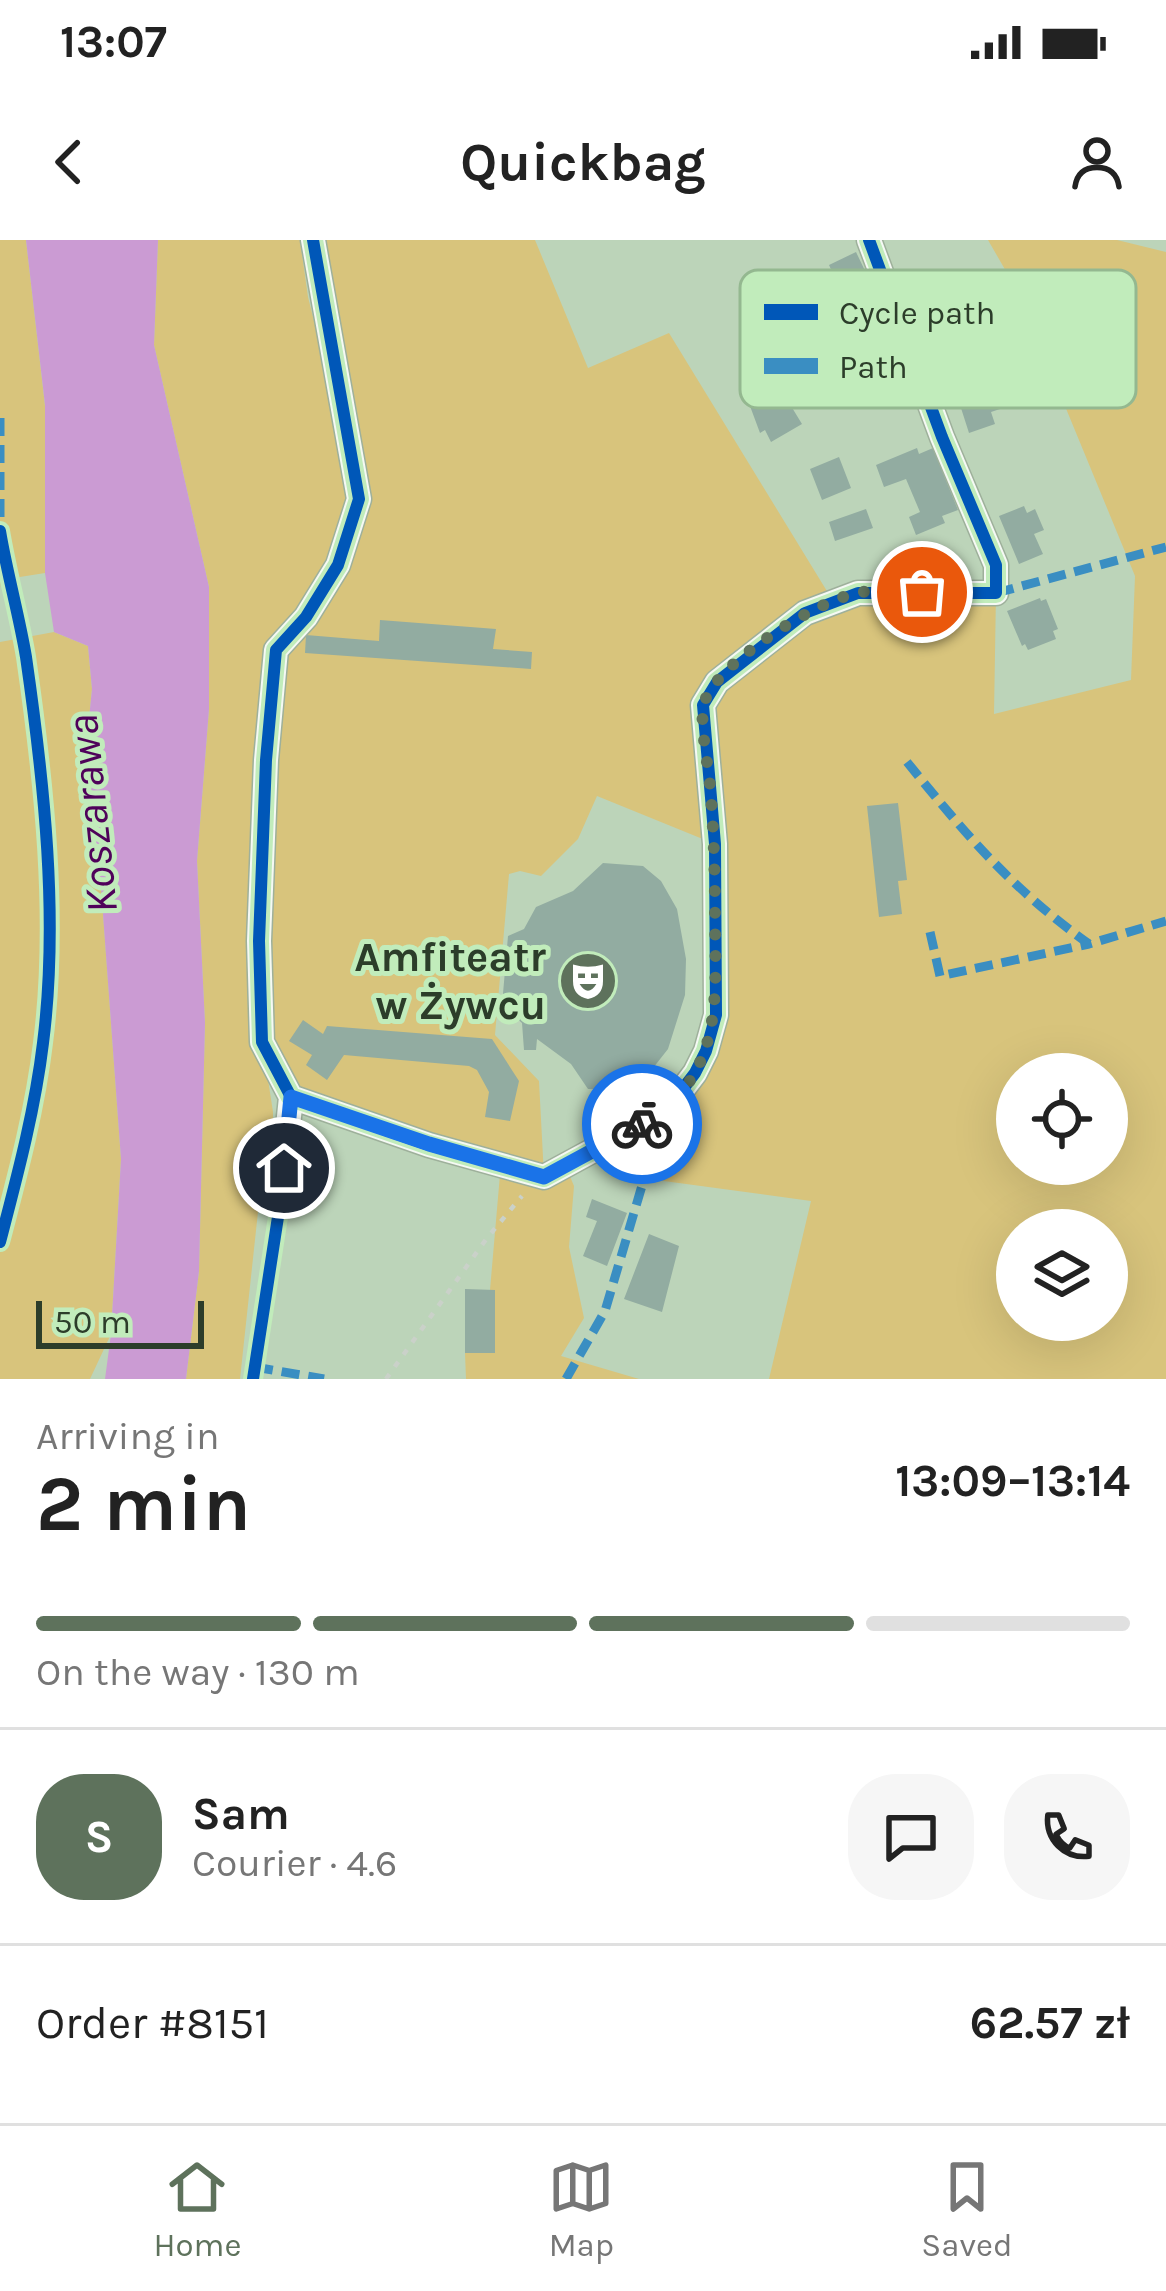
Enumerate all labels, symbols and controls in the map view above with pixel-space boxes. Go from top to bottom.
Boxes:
text: 13:07 [60,16,167,68]
icon: back [36,129,102,195]
icon: person [1064,129,1130,195]
text: Quickbag [460,130,706,194]
legend [740,270,1136,408]
text: Cycle path [839,294,995,332]
text: Path [839,348,908,386]
pin [871,541,973,643]
icon: bag [889,559,955,625]
water label: Koszarawa [56,712,128,916]
place label: Amfiteatr w Żywcu [354,932,547,1030]
theatre icon: Amfiteatr w Żywcu [557,950,619,1012]
map controls [996,1053,1128,1341]
button: locate [996,1053,1128,1185]
courier [582,1064,702,1184]
icon: bike [609,1091,675,1157]
pin [233,1117,335,1219]
icon: home [251,1135,317,1201]
button: layers [996,1209,1128,1341]
scale bar [36,1295,204,1348]
text: 50 m [54,1303,131,1341]
text: Arriving in [36,1413,219,1459]
text: 13:09–13:14 [895,1455,1130,1507]
text: 2 min [36,1458,251,1550]
text: On the way · 130 m [36,1649,360,1695]
button: chat [848,1774,974,1900]
button: phone [1004,1774,1130,1900]
text: Sam [192,1788,290,1840]
text: S [85,1811,113,1863]
text: Courier · 4.6 [192,1840,397,1886]
text: Order #8151 [36,1997,269,2049]
text: 62.57 zł [970,1997,1130,2049]
tab: Home [153,2154,241,2264]
tab: Map [548,2154,614,2264]
tab: Saved [921,2154,1013,2264]

